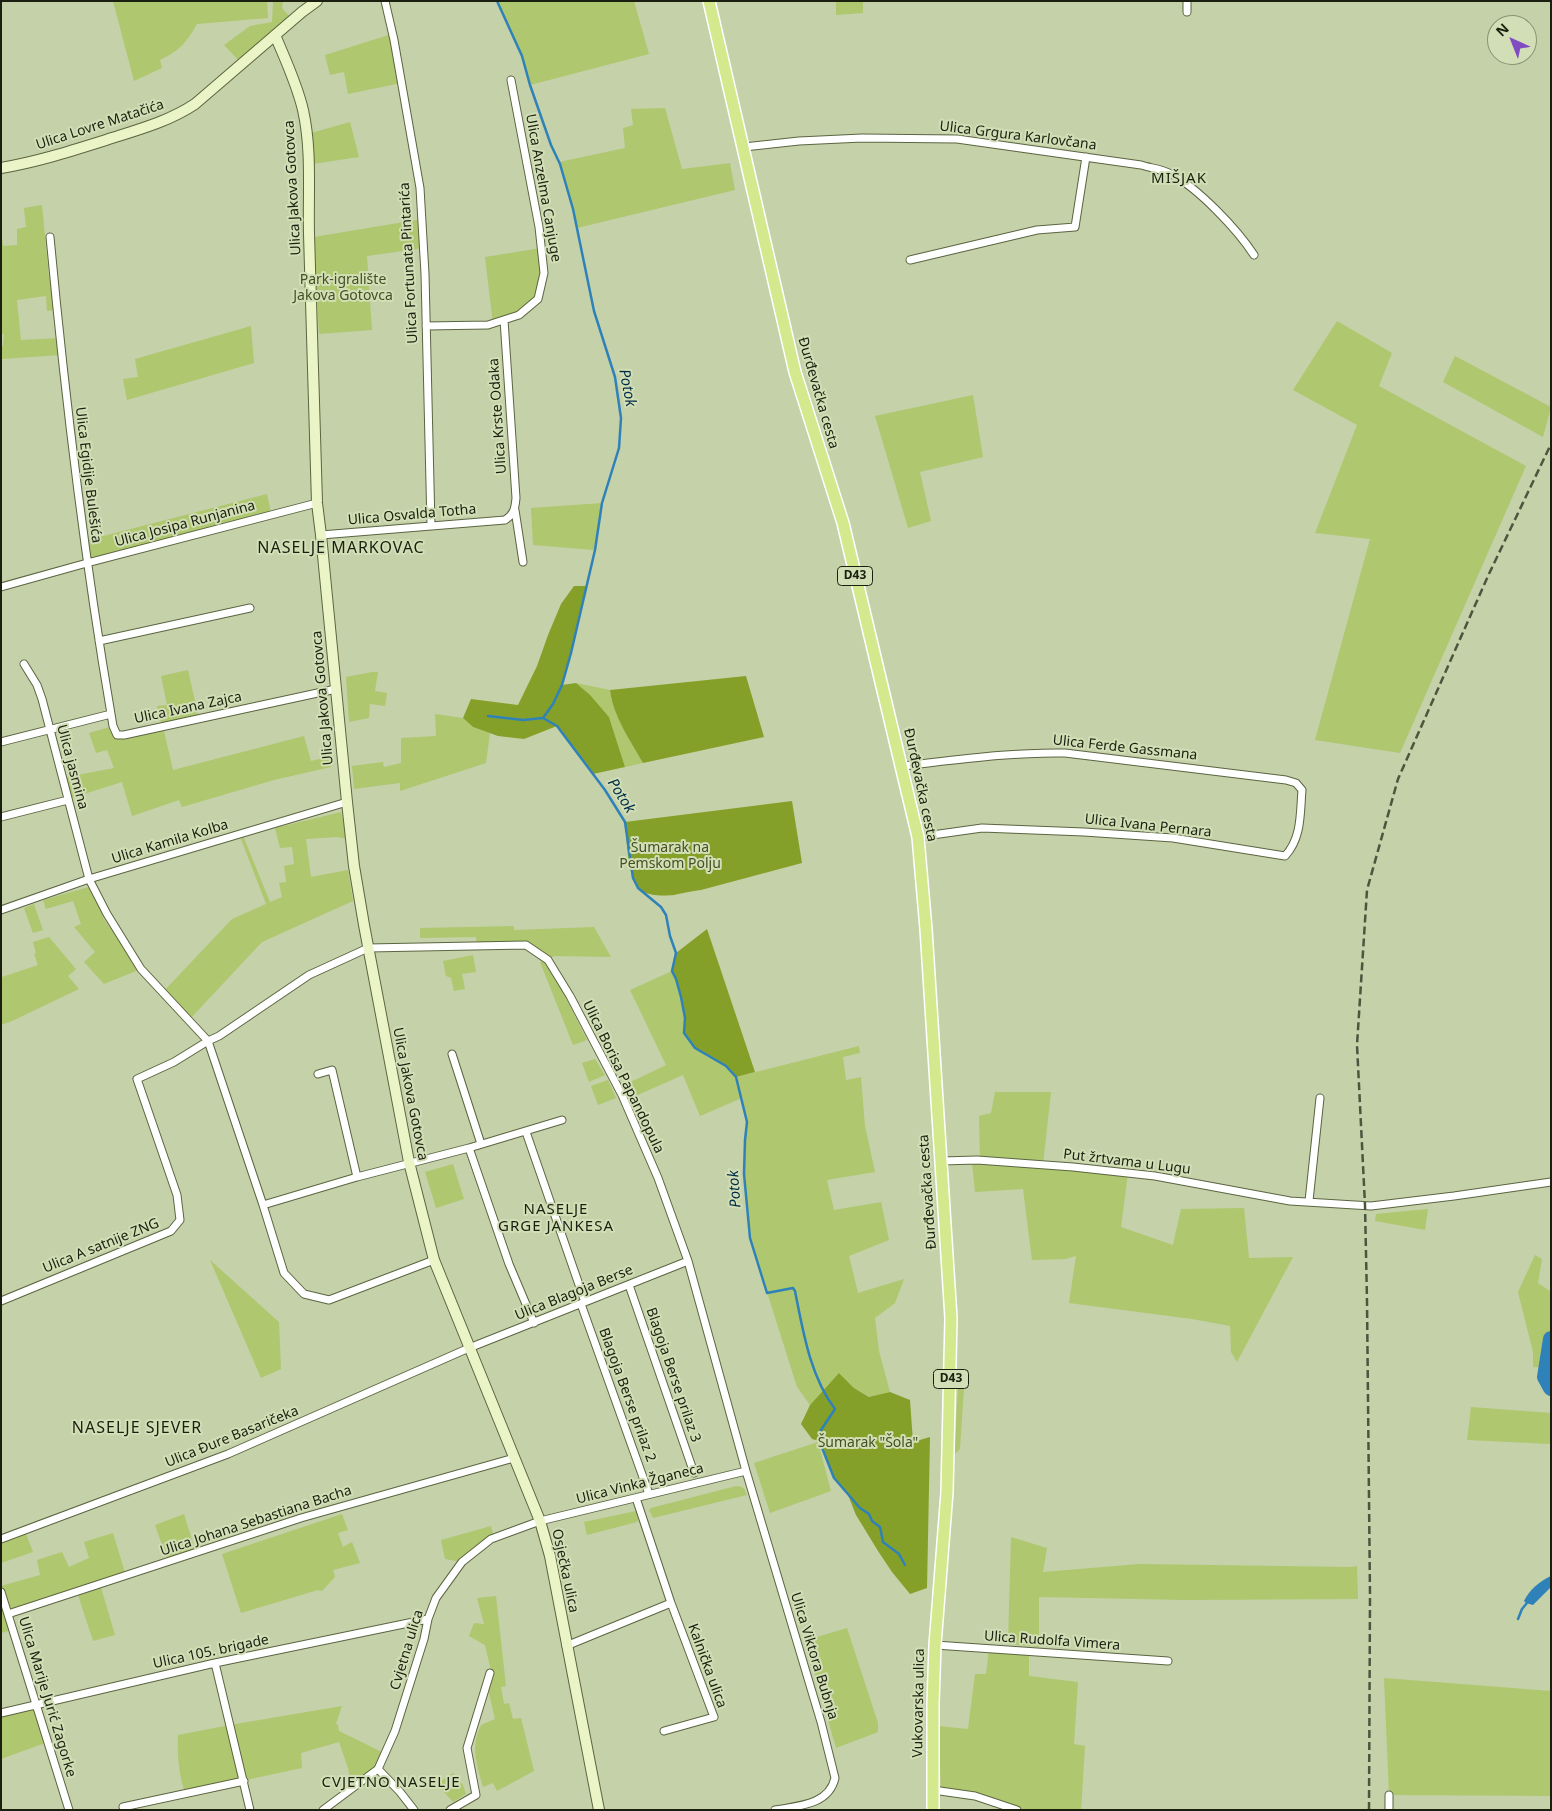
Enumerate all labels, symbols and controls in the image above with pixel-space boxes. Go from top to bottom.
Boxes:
north arrow [1487,15,1537,65]
text: N [1491,19,1513,40]
street label: Ulica Lovre Matačića [34,96,166,154]
street label: Ulica Anzelma Canjuge [522,113,564,263]
street label: Ulica Grgura Karlovčana [939,118,1097,154]
street label: Ulica Jakova Gotovca [281,120,305,256]
district label: MIŠJAK [1150,170,1208,188]
street label: Ulica Fortunata Pintarića [396,182,422,344]
park label: Park-igralište Jakova Gotovca [293,272,393,304]
street label: Đurđevačka cesta [794,335,842,451]
street label: Ulica Krste Odaka [486,357,510,475]
water label: Potok [615,368,639,408]
street label: Ulica Egidije Bulešića [71,406,105,544]
street label: Ulica Josipa Runjanina [113,497,257,551]
street label: Ulica Osvalda Totha [347,501,477,529]
district label: NASELJE MARKOVAC [255,538,427,558]
road number: D43 [838,566,872,586]
street label: Ulica Jakova Gotovca [309,630,337,766]
street label: Ulica Ivana Zajca [133,688,243,728]
street label: Ulica jasmina [53,723,91,811]
street label: Đurđevačka cesta [900,727,940,843]
street label: Ulica Ferde Gassmana [1052,732,1198,764]
water label: Potok [603,775,639,817]
street label: Ulica Ivana Pernara [1084,811,1212,841]
street label: Ulica Kamila Kolba [110,816,230,868]
park label: Šumarak na Pemskom Polju [619,840,721,872]
street label: Ulica Borisa Papandopula [579,998,667,1156]
street label: Ulica Jakova Gotovca [389,1026,431,1162]
street label: Đurđevačka cesta [916,1134,940,1250]
street label: Put žrtvama u Lugu [1062,1146,1192,1178]
water label: Potok [725,1170,745,1208]
district label: NASELJE GRGE JANKESA [497,1201,615,1236]
street label: Ulica A satnije ZNG [40,1215,162,1277]
street label: Ulica Blagoja Berse [513,1262,635,1324]
street label: Blagoja Berse prilaz 3 [642,1305,704,1445]
street label: Blagoja Berse prilaz 2 [595,1326,659,1464]
road number: D43 [934,1370,968,1388]
street label: Ulica Đure Basaričeka [163,1403,301,1471]
district label: NASELJE SJEVER [70,1418,204,1438]
park label: Šumarak "Šola" [818,1435,918,1451]
street label: Ulica Vinka Žganeca [574,1460,706,1508]
street label: Ulica Johana Sebastiana Bacha [158,1482,354,1560]
street label: Osječka ulica [548,1528,582,1614]
street label: Ulica Viktora Bubnja [787,1590,841,1722]
street label: Cvjetna ulica [387,1608,427,1692]
street label: Ulica Marije Jurić Zagorke [15,1615,79,1779]
street label: Kalnička ulica [684,1622,730,1710]
street label: Ulica Rudolfa Vimera [983,1628,1121,1654]
street label: Ulica 105. brigade [152,1632,270,1672]
street label: Vukovarska ulica [910,1648,928,1758]
district label: CVJETNO NASELJE [320,1774,462,1792]

